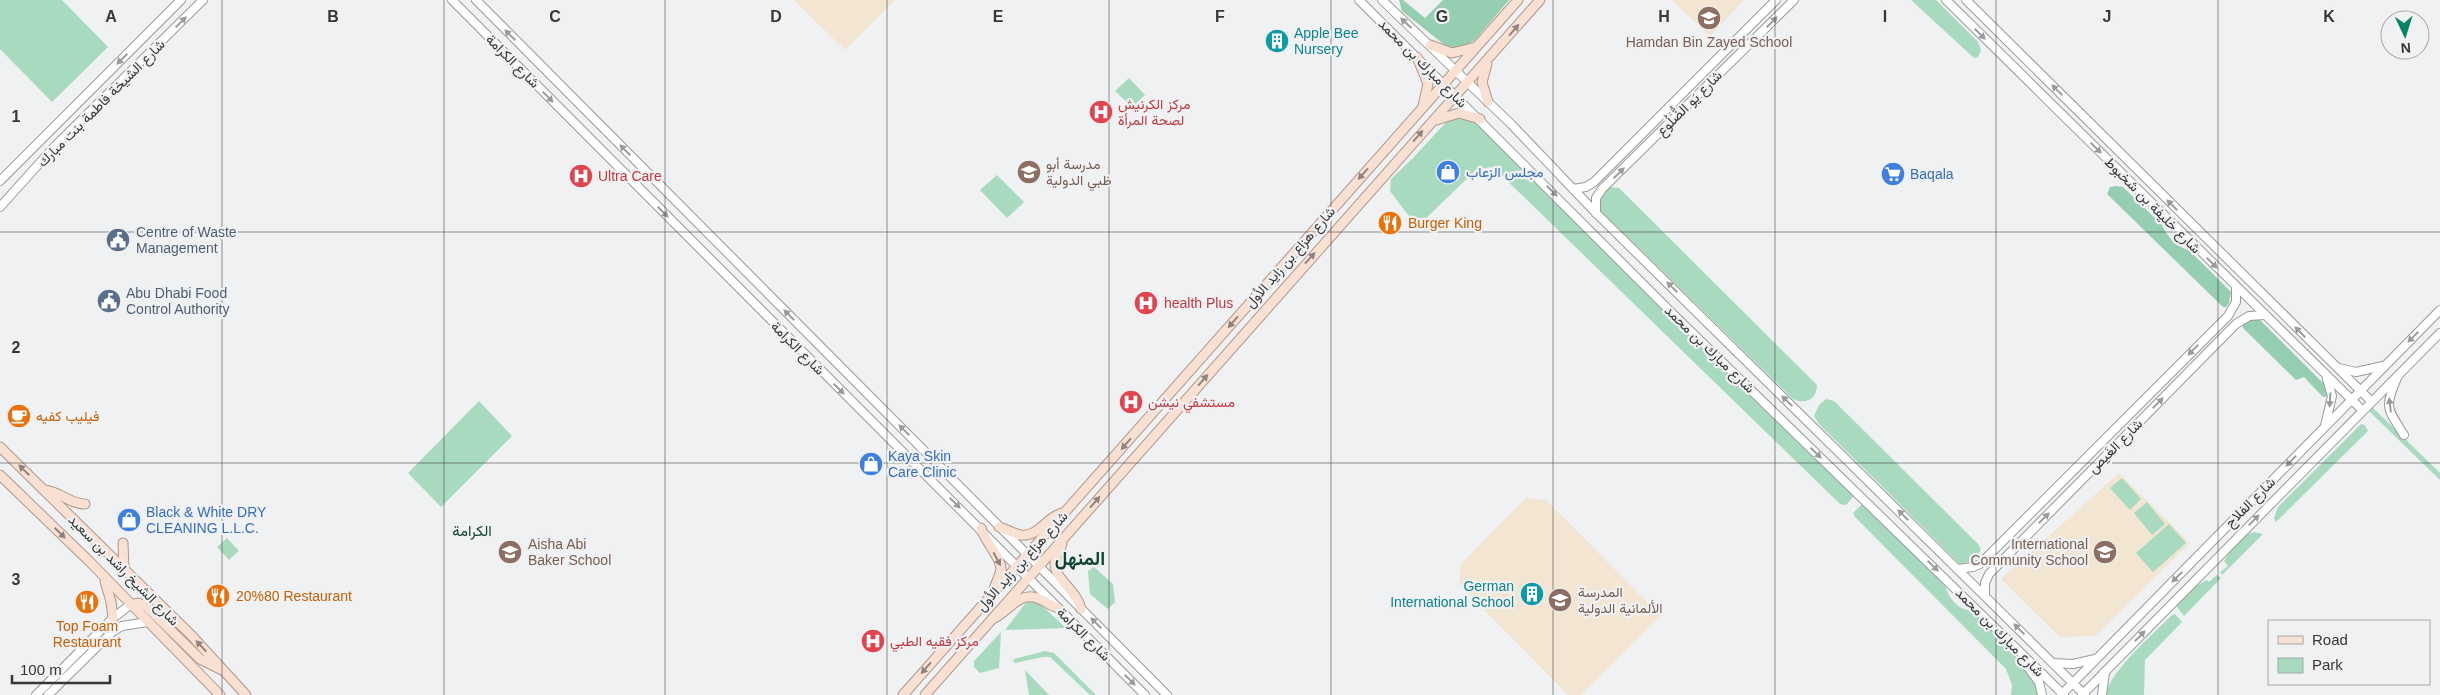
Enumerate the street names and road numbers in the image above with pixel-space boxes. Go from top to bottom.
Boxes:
street label: شارع مبارك بن محمد [1373,15,1471,113]
street label: شارع الكرامة [481,31,543,93]
street label: شارع الشيخة فاطمة بنت مبارك [34,36,170,172]
street label: شارع يَو الضُّلُوع [1651,65,1727,141]
street label: شارع خليفة بن شخبوط [2100,154,2204,258]
street label: شارع هزاع بن زايد الأول [1242,203,1341,313]
street label: شارع مبارك بن محمد [1660,302,1758,398]
street label: شارع الكرامة [766,318,828,380]
street label: شارع الغَيص [2085,416,2148,479]
street label: شارع الفلاح [2222,474,2280,532]
street label: شارع هزاع بن زايد الأول [973,508,1073,616]
street label: شارع الشيخ راشد بن سعيد [63,511,183,631]
street label: شارع مبارك بن محمد [1950,584,2048,682]
street label: شارع الكرامة [1052,604,1114,666]

